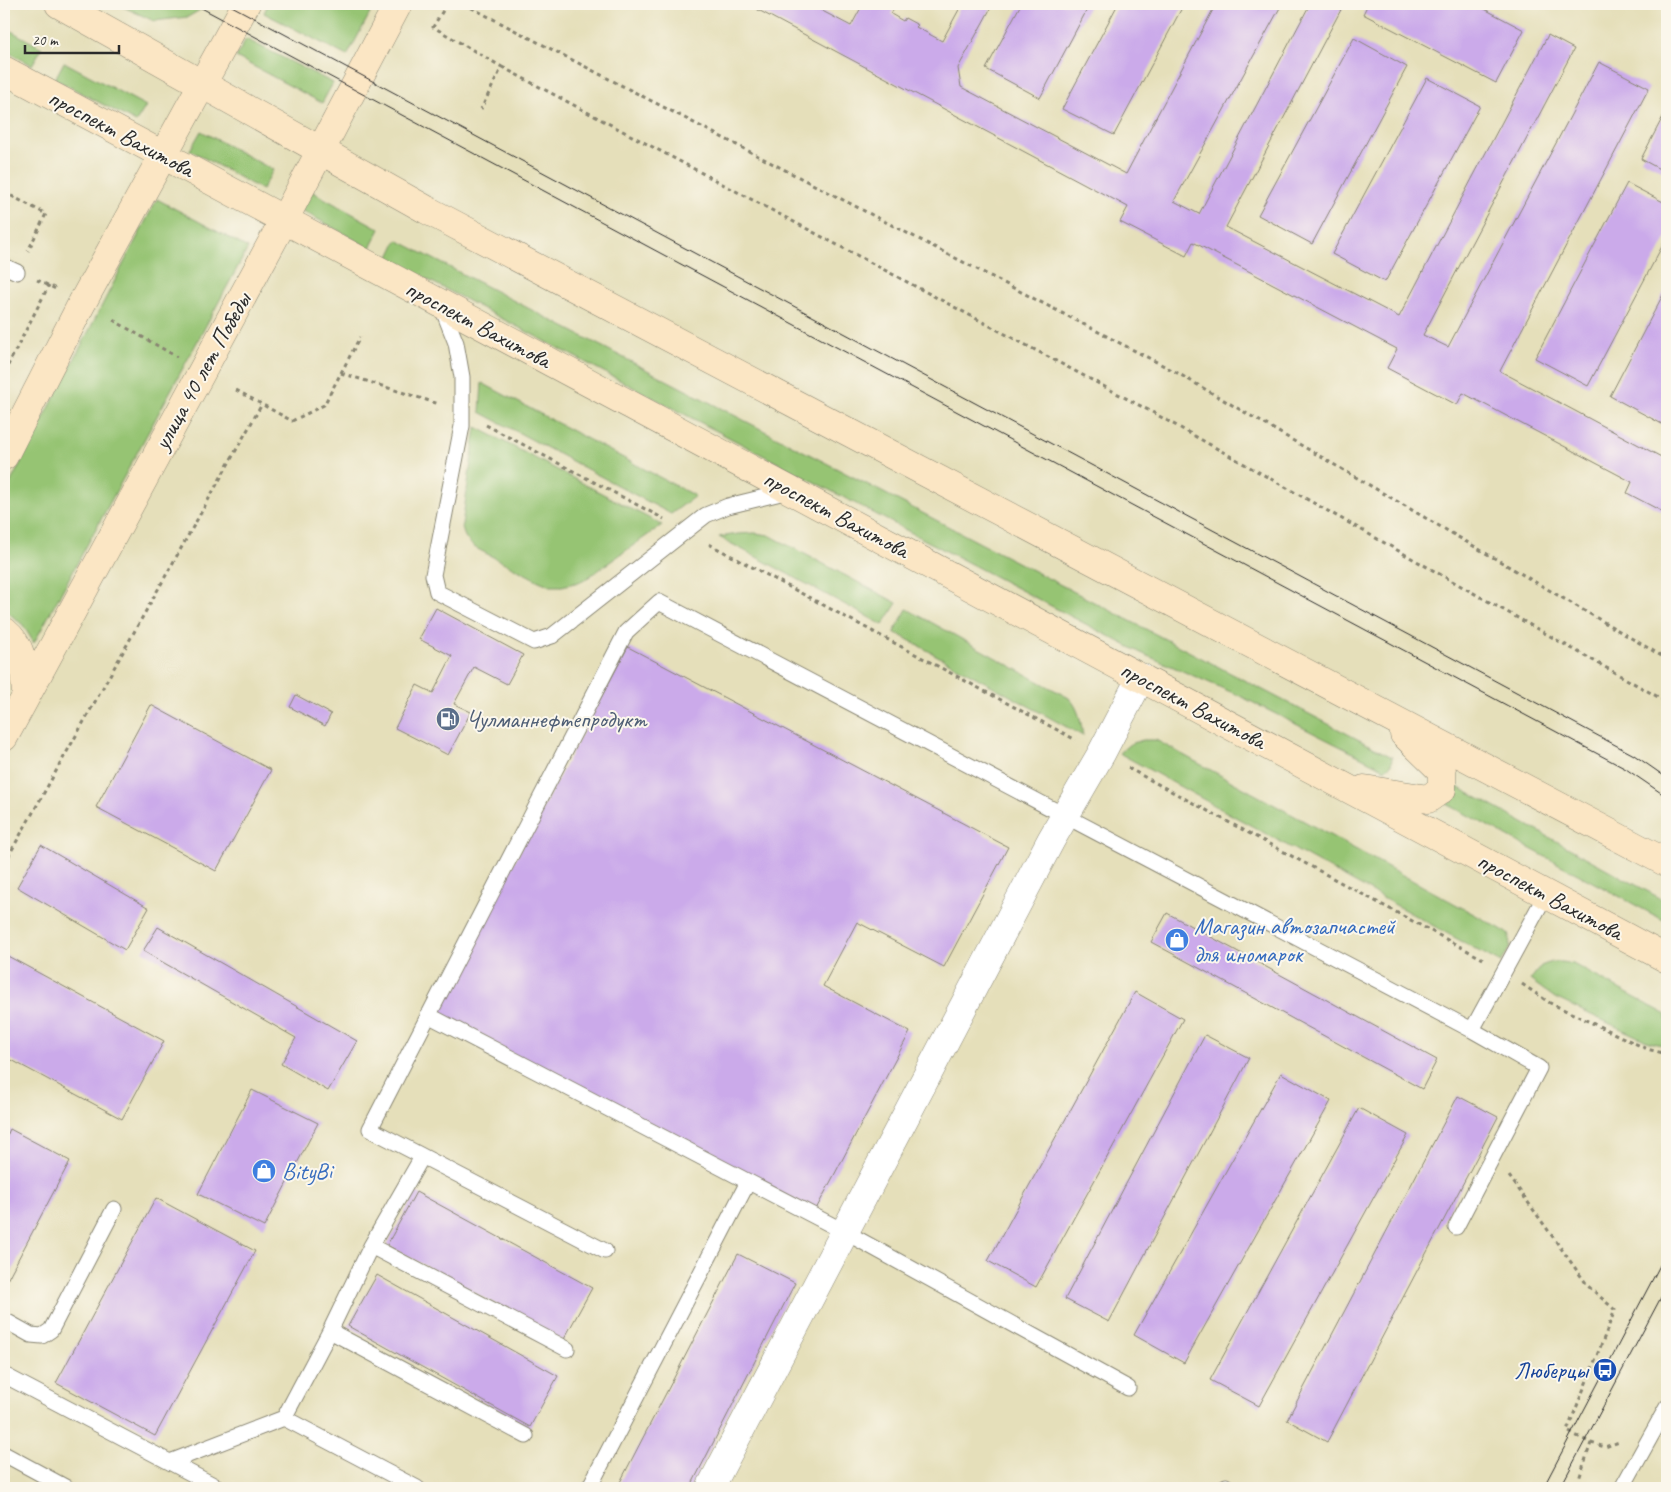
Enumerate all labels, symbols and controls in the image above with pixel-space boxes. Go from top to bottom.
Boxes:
scale bar [25,22,119,54]
text: 20 m [32,31,59,50]
street label: проспект Вахитова [43,82,201,185]
street label: проспект Вахитова [400,273,558,376]
street label: улица 40 лет Победы [145,285,259,457]
street label: проспект Вахитова [758,463,916,566]
street label: проспект Вахитова [1115,654,1273,757]
place label: Чулманнефтепродукт [466,704,648,734]
fuel station icon: Чулманнефтепродукт [435,706,461,732]
street label: проспект Вахитова [1472,845,1630,948]
place label: Магазин автозапчастей для иномарок [1194,911,1397,969]
shop icon: Магазин автозапчастей для иномарок [1164,927,1190,953]
place label: BityBi [282,1156,335,1186]
shop icon: BityBi [251,1158,277,1184]
place label: Люберцы [1514,1355,1590,1385]
bus stop icon: Люберцы [1592,1357,1618,1383]

